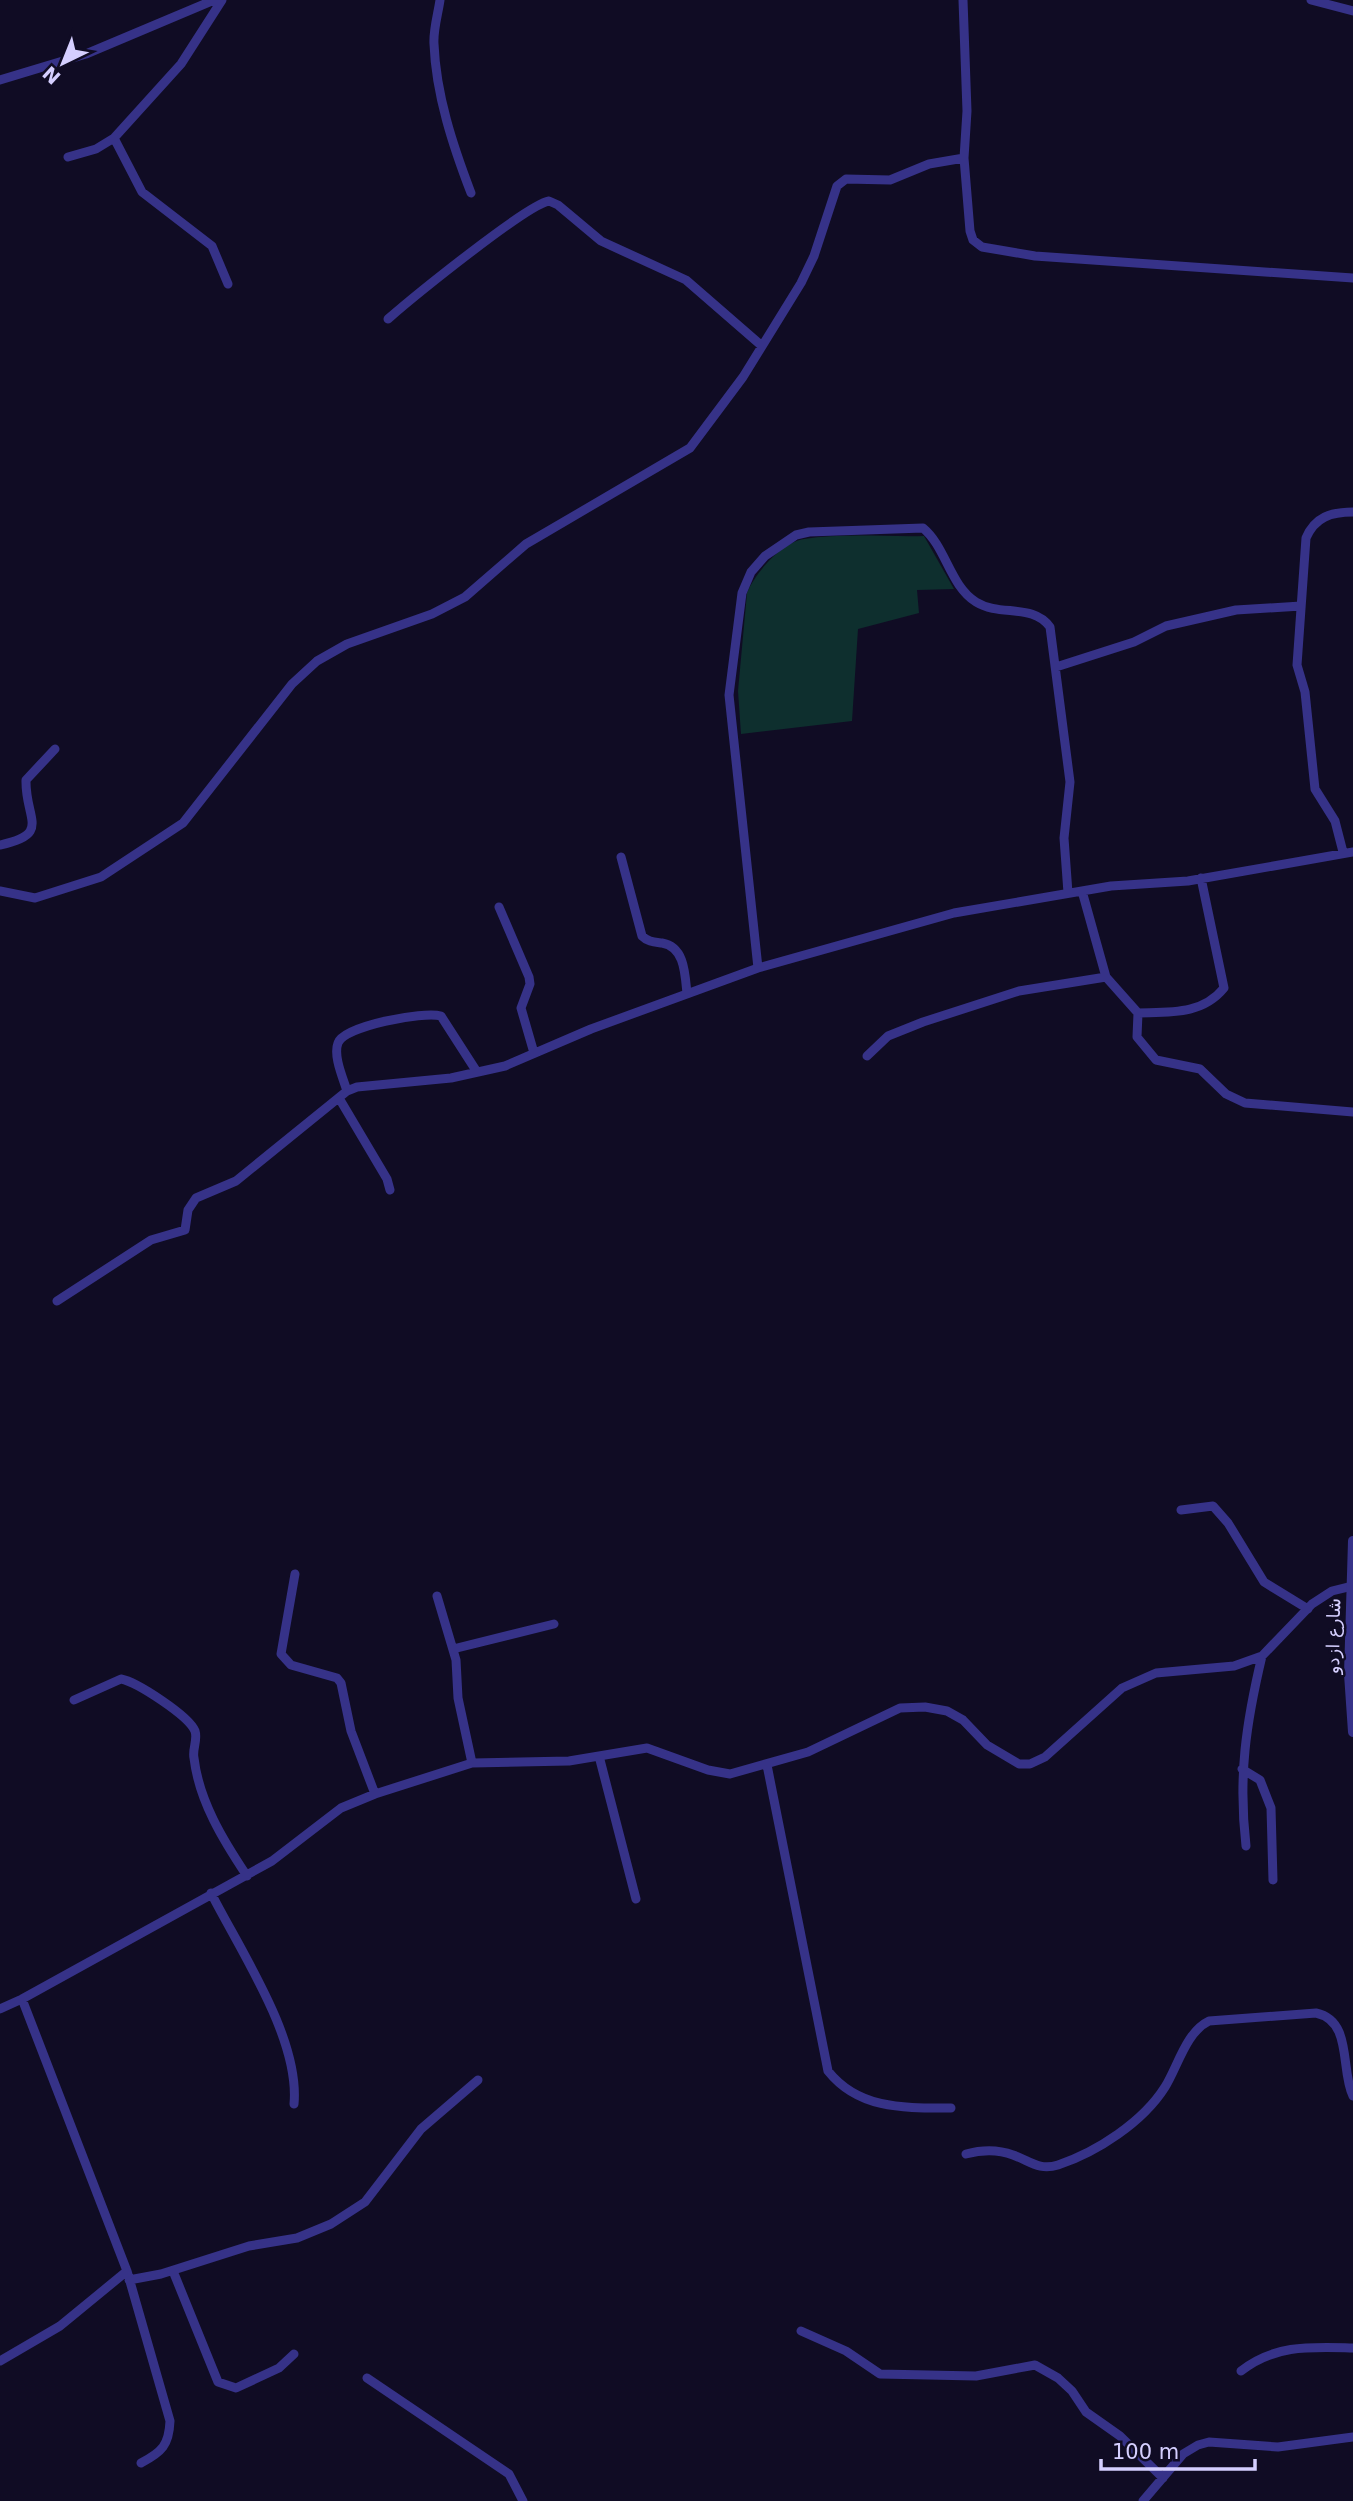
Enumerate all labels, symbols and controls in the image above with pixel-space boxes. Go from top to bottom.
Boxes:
north arrow [28,28,98,98]
text: N [38,62,65,89]
street label: شارع ازدو [1322,1598,1345,1675]
scale bar [1101,2428,1255,2472]
text: 100 m [1112,2440,1179,2464]

